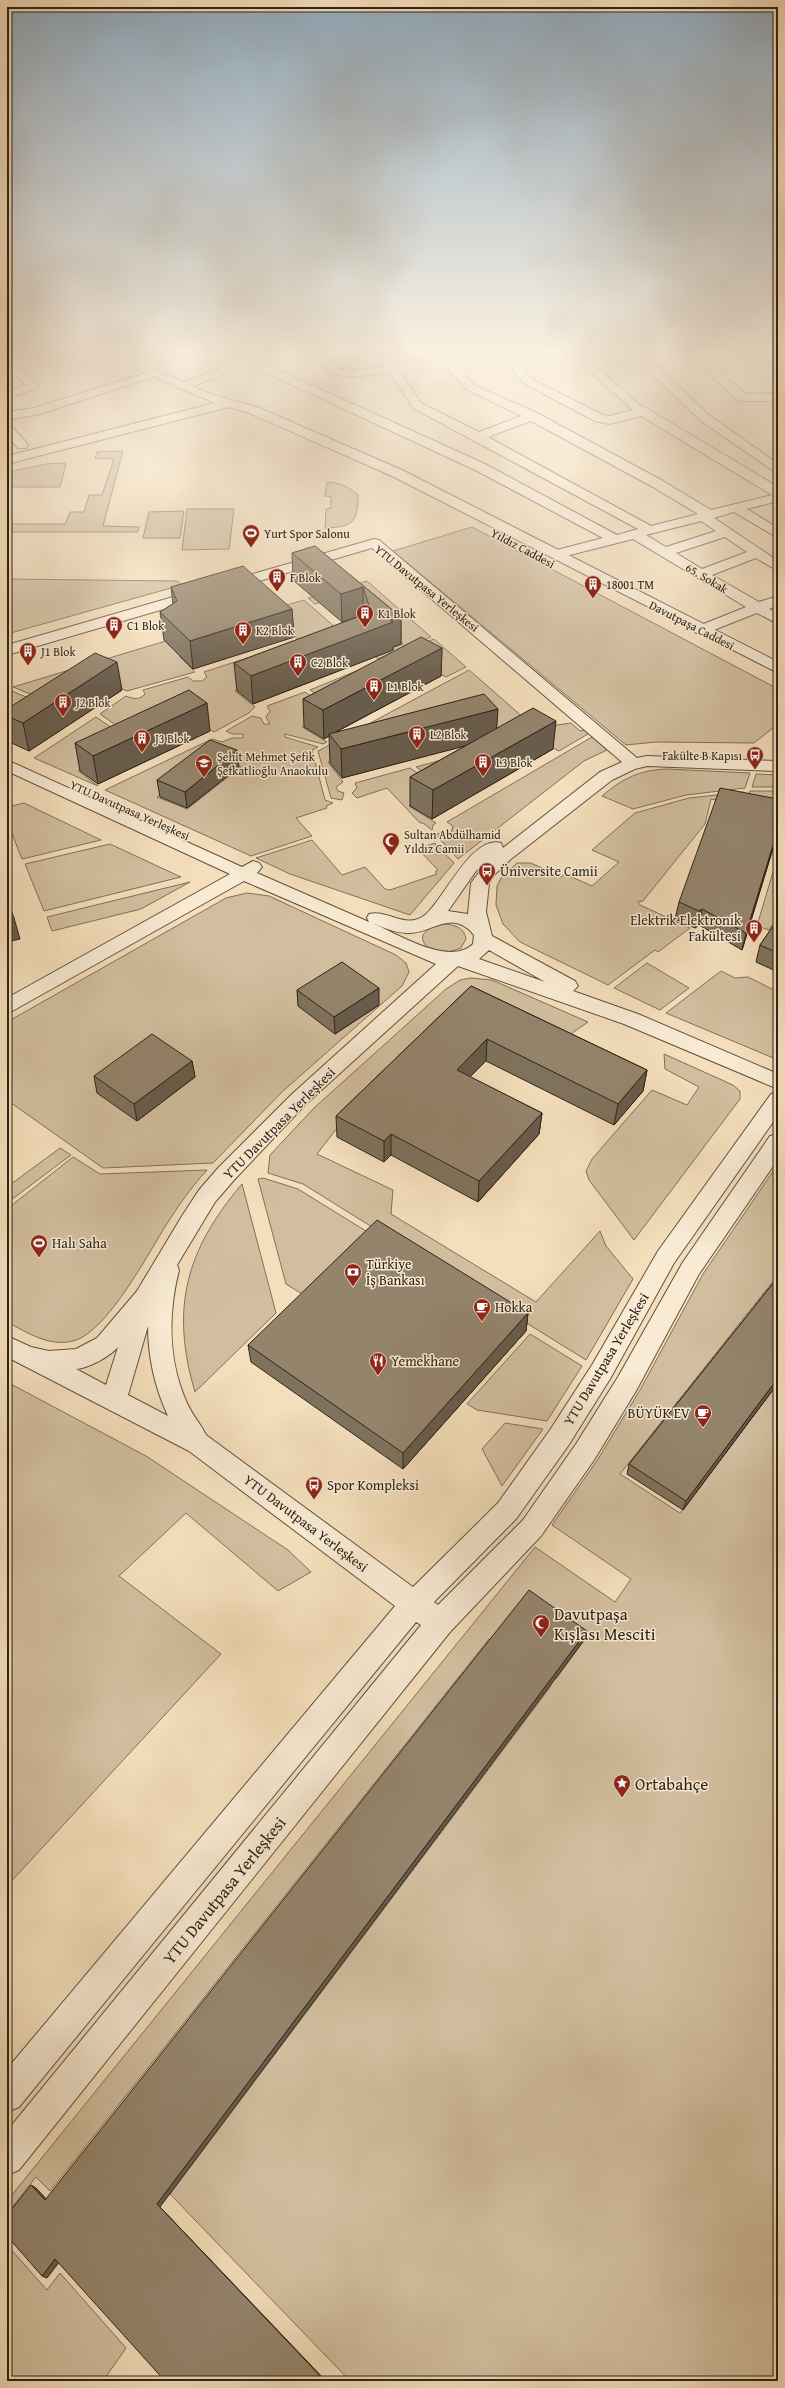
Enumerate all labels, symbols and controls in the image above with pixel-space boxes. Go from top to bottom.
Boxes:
sports icon: Yurt Spor Salonu [241,523,261,548]
street label: Yıldız Caddesi [488,524,559,572]
place label: Yurt Spor Salonu [264,525,350,542]
street label: YTU Davutpasa Yerleşkesi [371,541,483,636]
street label: 65. Sokak [682,559,732,598]
building icon: F Blok [267,567,287,592]
place label: F Blok [290,569,322,586]
building icon: 18001 TM [583,574,603,599]
place label: 18001 TM [606,576,654,593]
street label: Davutpaşa Caddesi [646,596,738,654]
building icon: K1 Blok [355,603,375,628]
place label: K1 Blok [378,605,417,622]
building icon: C1 Blok [104,615,124,640]
place label: C1 Blok [127,617,165,634]
building icon: K2 Blok [233,620,253,645]
place label: K2 Blok [256,622,295,639]
building icon: J1 Blok [18,641,38,666]
place label: J1 Blok [39,643,76,660]
building icon: C2 Blok [288,652,308,677]
place label: C2 Blok [311,654,349,671]
building icon: L1 Blok [364,676,384,701]
place label: L1 Blok [387,678,425,695]
building icon: J2 Blok [53,692,73,717]
place label: J2 Blok [74,694,111,711]
building icon: L2 Blok [407,724,427,749]
place label: L2 Blok [430,726,468,743]
building icon: J3 Blok [132,728,152,753]
place label: J3 Blok [153,730,190,747]
bus stop icon: Fakülte B Kapısı [745,745,765,770]
place label: Fakülte B Kapısı [662,747,743,764]
place label: Şehit Mehmet Şefik Şefkatlioğlu Anaokulu [217,748,328,779]
building icon: L3 Blok [473,752,493,777]
school or university icon: Şehit Mehmet Şefik Şefkatlioğlu Anaokulu [194,753,214,778]
place label: L3 Blok [496,754,534,771]
street label: YTU Davutpasa Yerleşkesi [67,776,193,844]
place label: Sultan Abdülhamid Yıldız Camii [404,826,501,857]
mosque icon: Sultan Abdülhamid Yıldız Camii [381,831,401,856]
bus stop icon: Üniversite Camii [477,861,497,886]
place label: Üniversite Camii [500,861,598,881]
place label: Elektrik Elektronik Fakültesi [630,910,742,946]
building icon: Elektrik Elektronik Fakültesi [744,918,764,943]
street label: YTU Davutpasa Yerleşkesi [218,1062,340,1184]
sports icon: Halı Saha [29,1233,49,1258]
place label: Halı Saha [52,1233,107,1253]
place label: Türkiye İş Bankası [366,1254,425,1290]
bank icon: Türkiye İş Bankası [343,1262,363,1287]
street label: YTU Davutpasa Yerleşkesi [558,1289,654,1429]
cafe icon: Hokka [472,1297,492,1322]
place label: Hokka [495,1297,533,1317]
restaurant icon: Yemekhane [368,1351,388,1376]
place label: Yemekhane [391,1351,460,1371]
place label: BÜYÜK EV [628,1403,690,1423]
cafe icon: BÜYÜK EV [693,1403,713,1428]
street label: YTU Davutpasa Yerleşkesi [240,1469,372,1577]
bus stop icon: Spor Kompleksi [304,1475,324,1500]
place label: Spor Kompleksi [327,1475,419,1495]
place label: Davutpaşa Kışlası Mesciti [554,1601,656,1646]
mosque icon: Davutpaşa Kışlası Mesciti [531,1613,551,1638]
place label: Ortabahçe [635,1771,708,1796]
place icon: Ortabahçe [612,1773,632,1798]
street label: YTU Davutpasa Yerleşkesi [156,1811,292,1969]

